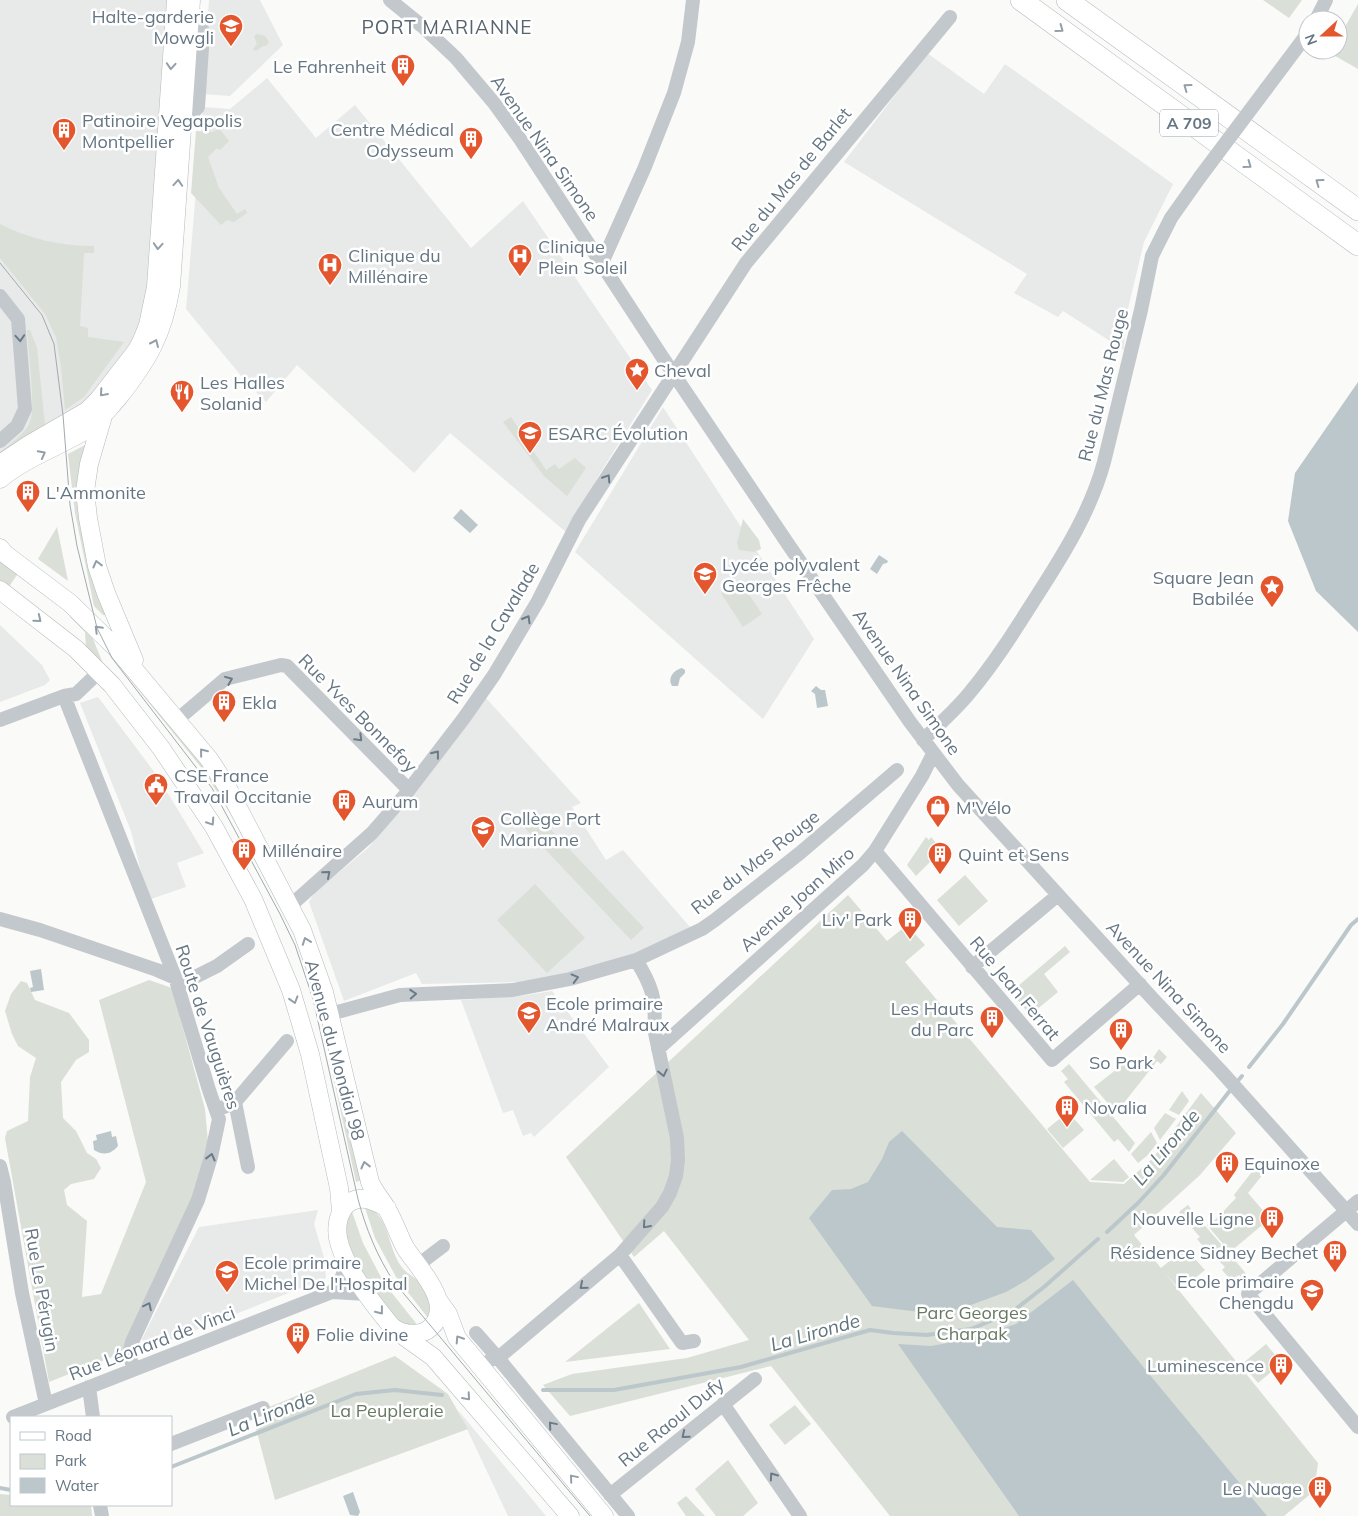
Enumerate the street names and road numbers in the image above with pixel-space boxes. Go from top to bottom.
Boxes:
street label: Avenue Nina Simone [486,71,604,225]
street label: Rue du Mas de Barlet [726,102,856,256]
road number: A 709 [1160,110,1218,136]
street label: Rue du Mas Rouge [1073,306,1133,464]
street label: Rue de la Cavalade [442,558,544,708]
street label: Avenue Nina Simone [848,605,966,759]
street label: Rue Yves Bonnefoy [294,649,423,778]
street label: Rue du Mas Rouge [686,805,824,919]
street label: Avenue Joan Miro [735,842,859,956]
street label: Avenue Nina Simone [1102,916,1236,1058]
street label: Rue Jean Ferrat [965,931,1065,1045]
street label: Route de Vauguières [170,942,246,1112]
street label: Avenue du Mondial 98 [300,957,370,1143]
street label: Rue Le Pérugin [20,1226,64,1354]
street label: Rue Léonard de Vinci [66,1301,238,1385]
street label: Rue Raoul Dufy [613,1372,729,1472]

